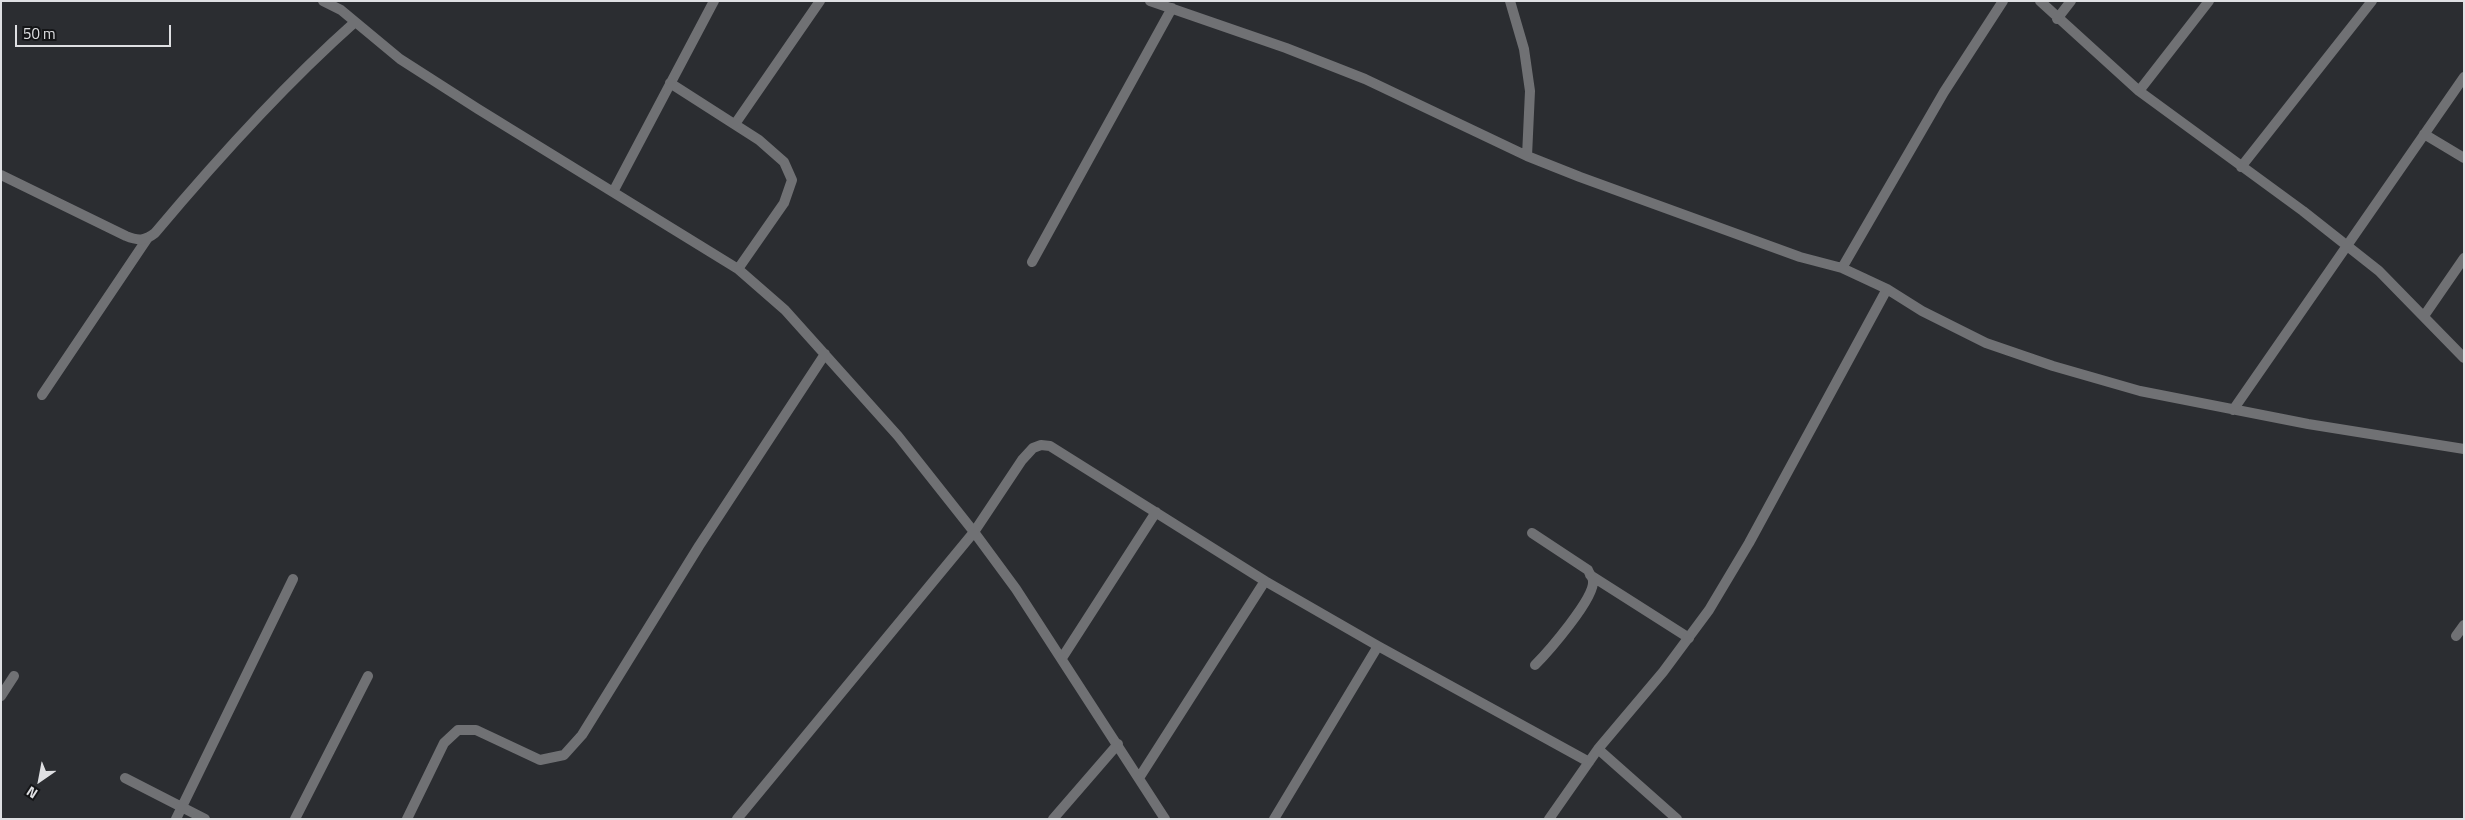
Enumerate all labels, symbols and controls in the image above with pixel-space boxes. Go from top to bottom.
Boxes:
scale bar [18,15,174,47]
text: 50 m [23,22,56,45]
north arrow [15,755,65,805]
text: N [22,782,41,804]

